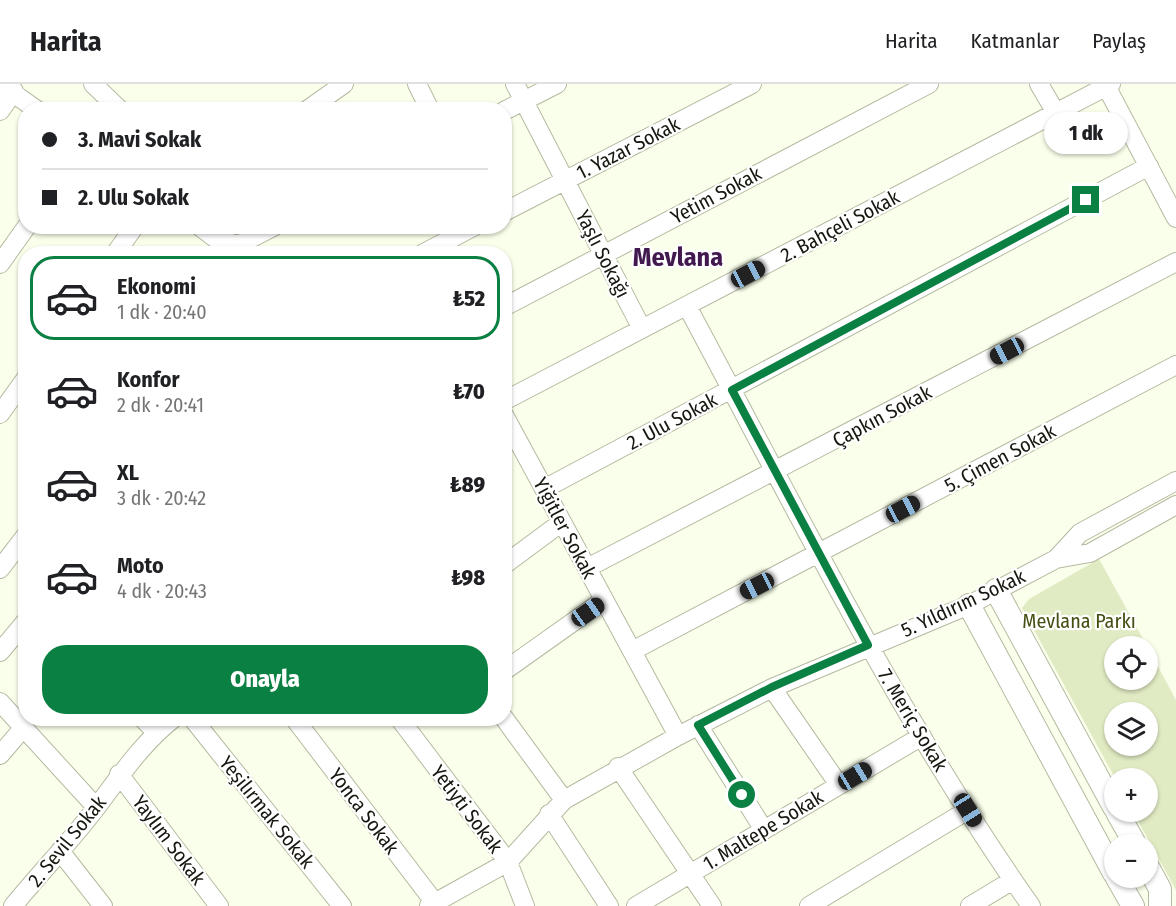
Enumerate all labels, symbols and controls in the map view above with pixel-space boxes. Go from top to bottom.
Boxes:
text: Harita [30,25,102,58]
text: Harita [885,28,938,54]
text: Katmanlar [971,28,1059,54]
text: Paylaş [1092,28,1146,54]
street label: 1. Yazar Sokak [572,111,684,184]
callout: 1 dk [1044,113,1128,155]
text: 1 dk [1069,121,1103,145]
text: 3. Mavi Sokak [78,126,201,153]
street label: Yetim Sokak [667,161,766,229]
text: 2. Ulu Sokak [78,184,189,211]
street label: 2. Bahçeli Sokak [777,184,904,267]
route end [1072,186,1099,213]
street label: Yaşlı Sokağı [570,206,635,302]
district label: Mevlana [633,242,723,273]
car [728,258,768,290]
icon: car [45,271,99,325]
text: Ekonomi [117,273,196,300]
text: ₺52 [453,285,485,312]
text: 1 dk · 20:40 [117,300,207,324]
car [987,335,1027,367]
icon: car [45,364,99,418]
text: Konfor [117,366,179,393]
text: ₺70 [453,378,485,405]
street label: Çapkın Sokak [828,380,937,453]
street label: 2. Ulu Sokak [623,387,722,455]
text: 2 dk · 20:41 [117,393,204,417]
street label: 5. Çimen Sokak [940,418,1061,498]
icon: car [45,457,99,511]
text: XL [117,459,139,486]
text: ₺89 [450,471,485,498]
street label: Yiğitler Sokak [528,473,602,583]
text: 3 dk · 20:42 [117,486,206,510]
car [883,493,923,525]
icon: car [45,550,99,604]
text: Moto [117,552,164,579]
text: ₺98 [451,564,485,591]
street label: 5. Yıldırım Sokak [897,564,1029,642]
car [737,570,777,602]
text: 4 dk · 20:43 [117,579,207,603]
car [568,594,608,630]
park label: Mevlana Parkı [1022,609,1136,633]
map controls [1104,636,1158,888]
button: locate [1104,636,1158,690]
button: Onayla [42,645,488,714]
street label: 7. Meriç Sokak [873,665,953,776]
button: layers [1104,702,1158,756]
street label: Yeşilırmak Sokak [214,751,320,874]
car [835,759,875,793]
street label: Yetiyti Sokak [426,760,508,858]
street label: Yonca Sokak [324,763,404,859]
button: + [1104,768,1158,822]
route start [728,781,755,808]
street label: 1. Maltepe Sokak [699,784,828,875]
street label: 2. Sevil Sokak [23,790,111,891]
car [951,790,985,830]
street label: Yaylım Sokak [128,791,211,890]
button: − [1104,834,1158,888]

